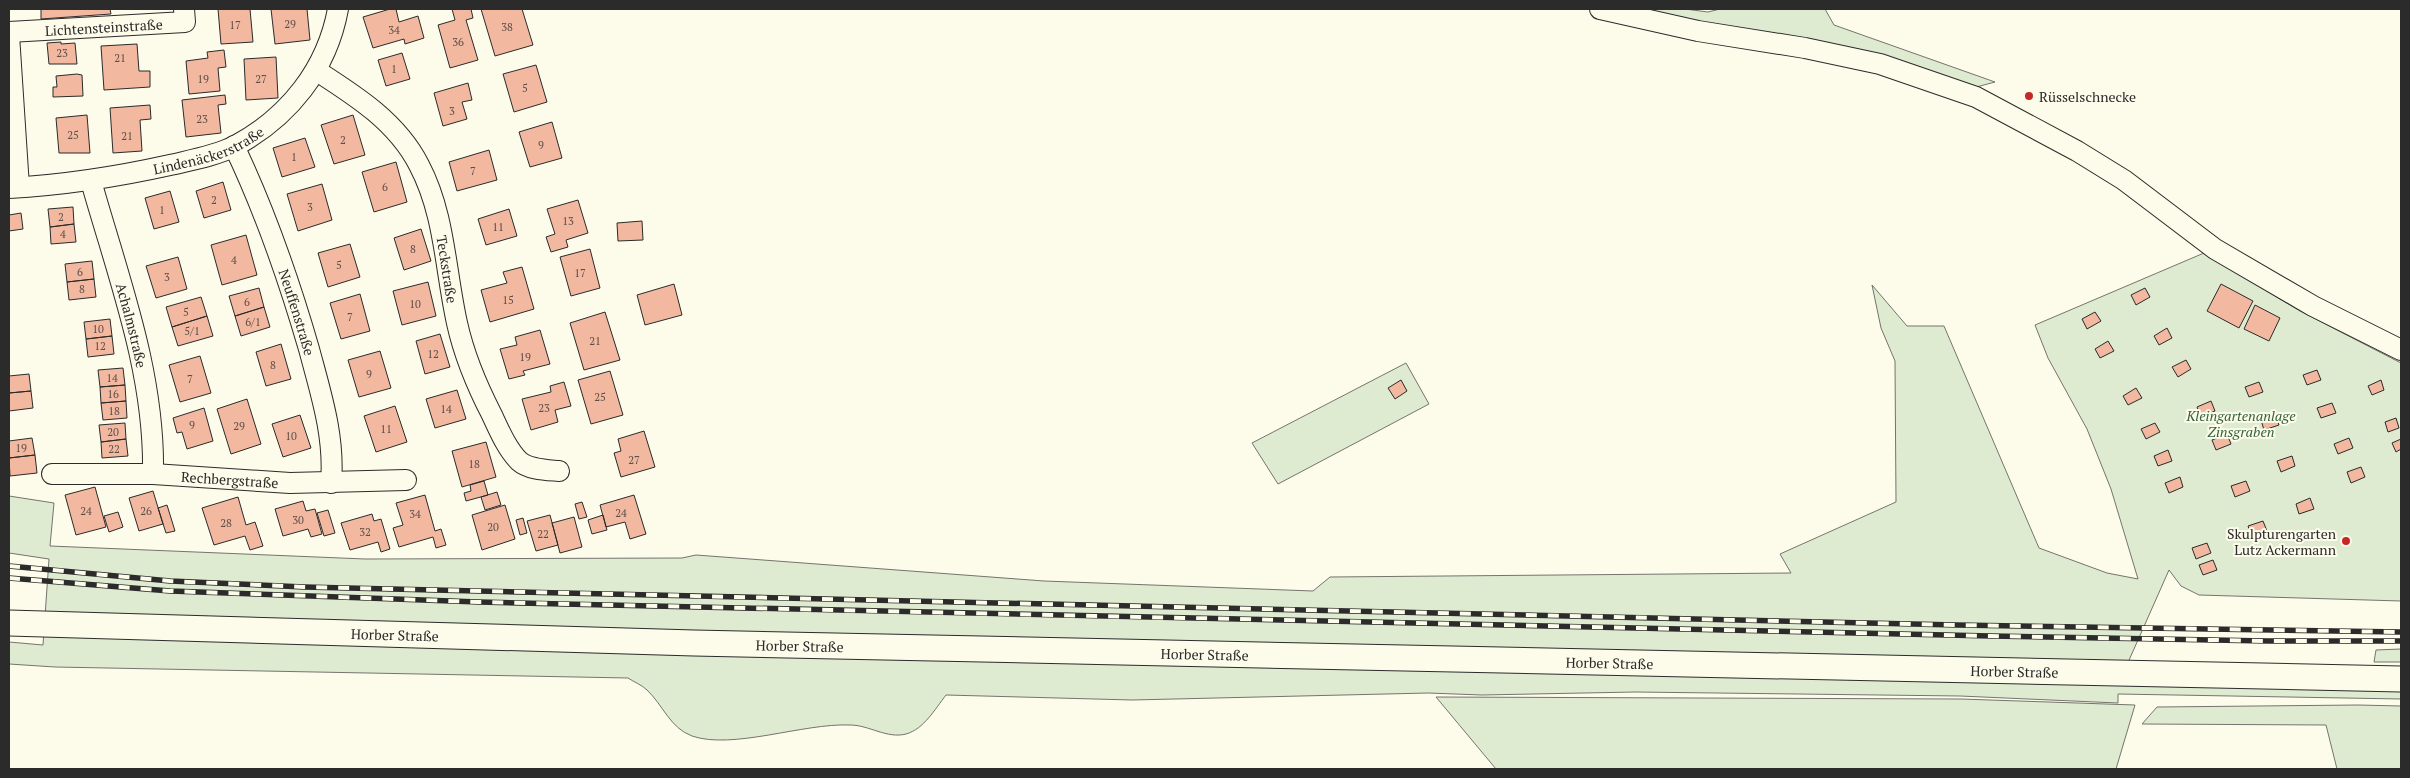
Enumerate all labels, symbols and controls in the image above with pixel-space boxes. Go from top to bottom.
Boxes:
street label: Lichtensteinstraße [44,14,163,39]
house number: 29 [284,17,296,31]
house number: 17 [229,18,241,32]
house number: 38 [501,20,513,34]
house number: 34 [388,23,400,37]
house number: 36 [452,35,464,49]
house number: 23 [56,46,68,60]
house number: 21 [114,51,126,65]
house number: 1 [391,62,397,76]
house number: 19 [197,72,209,86]
house number: 27 [255,72,267,86]
house number: 5 [522,81,528,95]
place label: Rüsselschnecke [2039,87,2136,106]
marker: Rüsselschnecke [2023,90,2035,102]
house number: 3 [449,104,455,118]
house number: 23 [196,112,208,126]
street label: Lindenäckerstraße [151,122,267,178]
house number: 25 [67,128,79,142]
house number: 21 [121,129,133,143]
house number: 2 [340,133,346,147]
house number: 9 [538,138,544,152]
house number: 1 [291,150,297,164]
house number: 7 [470,164,476,178]
house number: 6 [382,180,388,194]
house number: 2 [211,193,217,207]
house number: 3 [307,200,313,214]
house number: 1 [159,203,165,217]
house number: 2 [58,210,64,224]
house number: 13 [562,214,574,228]
house number: 11 [492,220,504,234]
house number: 4 [60,227,66,241]
street label: Teckstraße [433,234,462,305]
house number: 8 [410,242,416,256]
house number: 4 [231,253,237,267]
house number: 5 [336,258,342,272]
house number: 6 [77,265,83,279]
street label: Neuffenstraße [275,266,320,358]
house number: 17 [574,266,586,280]
house number: 3 [164,270,170,284]
street label: Achalmstraße [112,281,152,369]
house number: 8 [79,282,85,296]
house number: 15 [502,293,514,307]
house number: 6 [244,295,250,309]
house number: 10 [409,297,421,311]
house number: 5 [183,305,189,319]
house number: 7 [347,310,353,324]
house number: 6/1 [245,315,261,329]
house number: 10 [92,322,104,336]
house number: 5/1 [184,324,200,338]
house number: 21 [589,334,601,348]
house number: 12 [94,339,106,353]
house number: 12 [427,347,439,361]
house number: 19 [519,350,531,364]
house number: 8 [270,358,276,372]
house number: 9 [366,367,372,381]
house number: 14 [106,371,118,385]
house number: 7 [187,372,193,386]
house number: 16 [107,387,119,401]
house number: 25 [594,390,606,404]
house number: 23 [538,401,550,415]
house number: 14 [440,402,452,416]
house number: 18 [108,404,120,418]
park label: Kleingartenanlage Zinsgraben [2185,406,2296,441]
house number: 9 [189,418,195,432]
house number: 29 [233,419,245,433]
house number: 11 [380,422,392,436]
house number: 20 [107,425,119,439]
house number: 10 [285,429,297,443]
house number: 19 [15,441,27,455]
house number: 22 [108,442,120,456]
house number: 27 [628,453,640,467]
house number: 18 [468,457,480,471]
street label: Rechbergstraße [181,466,279,492]
house number: 24 [80,504,92,518]
house number: 26 [140,504,152,518]
house number: 24 [615,506,627,520]
house number: 34 [409,507,421,521]
house number: 30 [292,513,304,527]
house number: 28 [220,516,232,530]
house number: 20 [487,520,499,534]
place label: Skulpturengarten Lutz Ackermann [2227,524,2337,559]
house number: 32 [359,525,371,539]
house number: 22 [537,527,549,541]
marker: Skulpturengarten Lutz Ackermann [2340,535,2352,547]
street label: Horber Straße [351,623,439,645]
street label: Horber Straße [755,635,844,656]
street label: Horber Straße [1160,643,1249,664]
street label: Horber Straße [1565,652,1654,673]
street label: Horber Straße [1970,660,2059,681]

